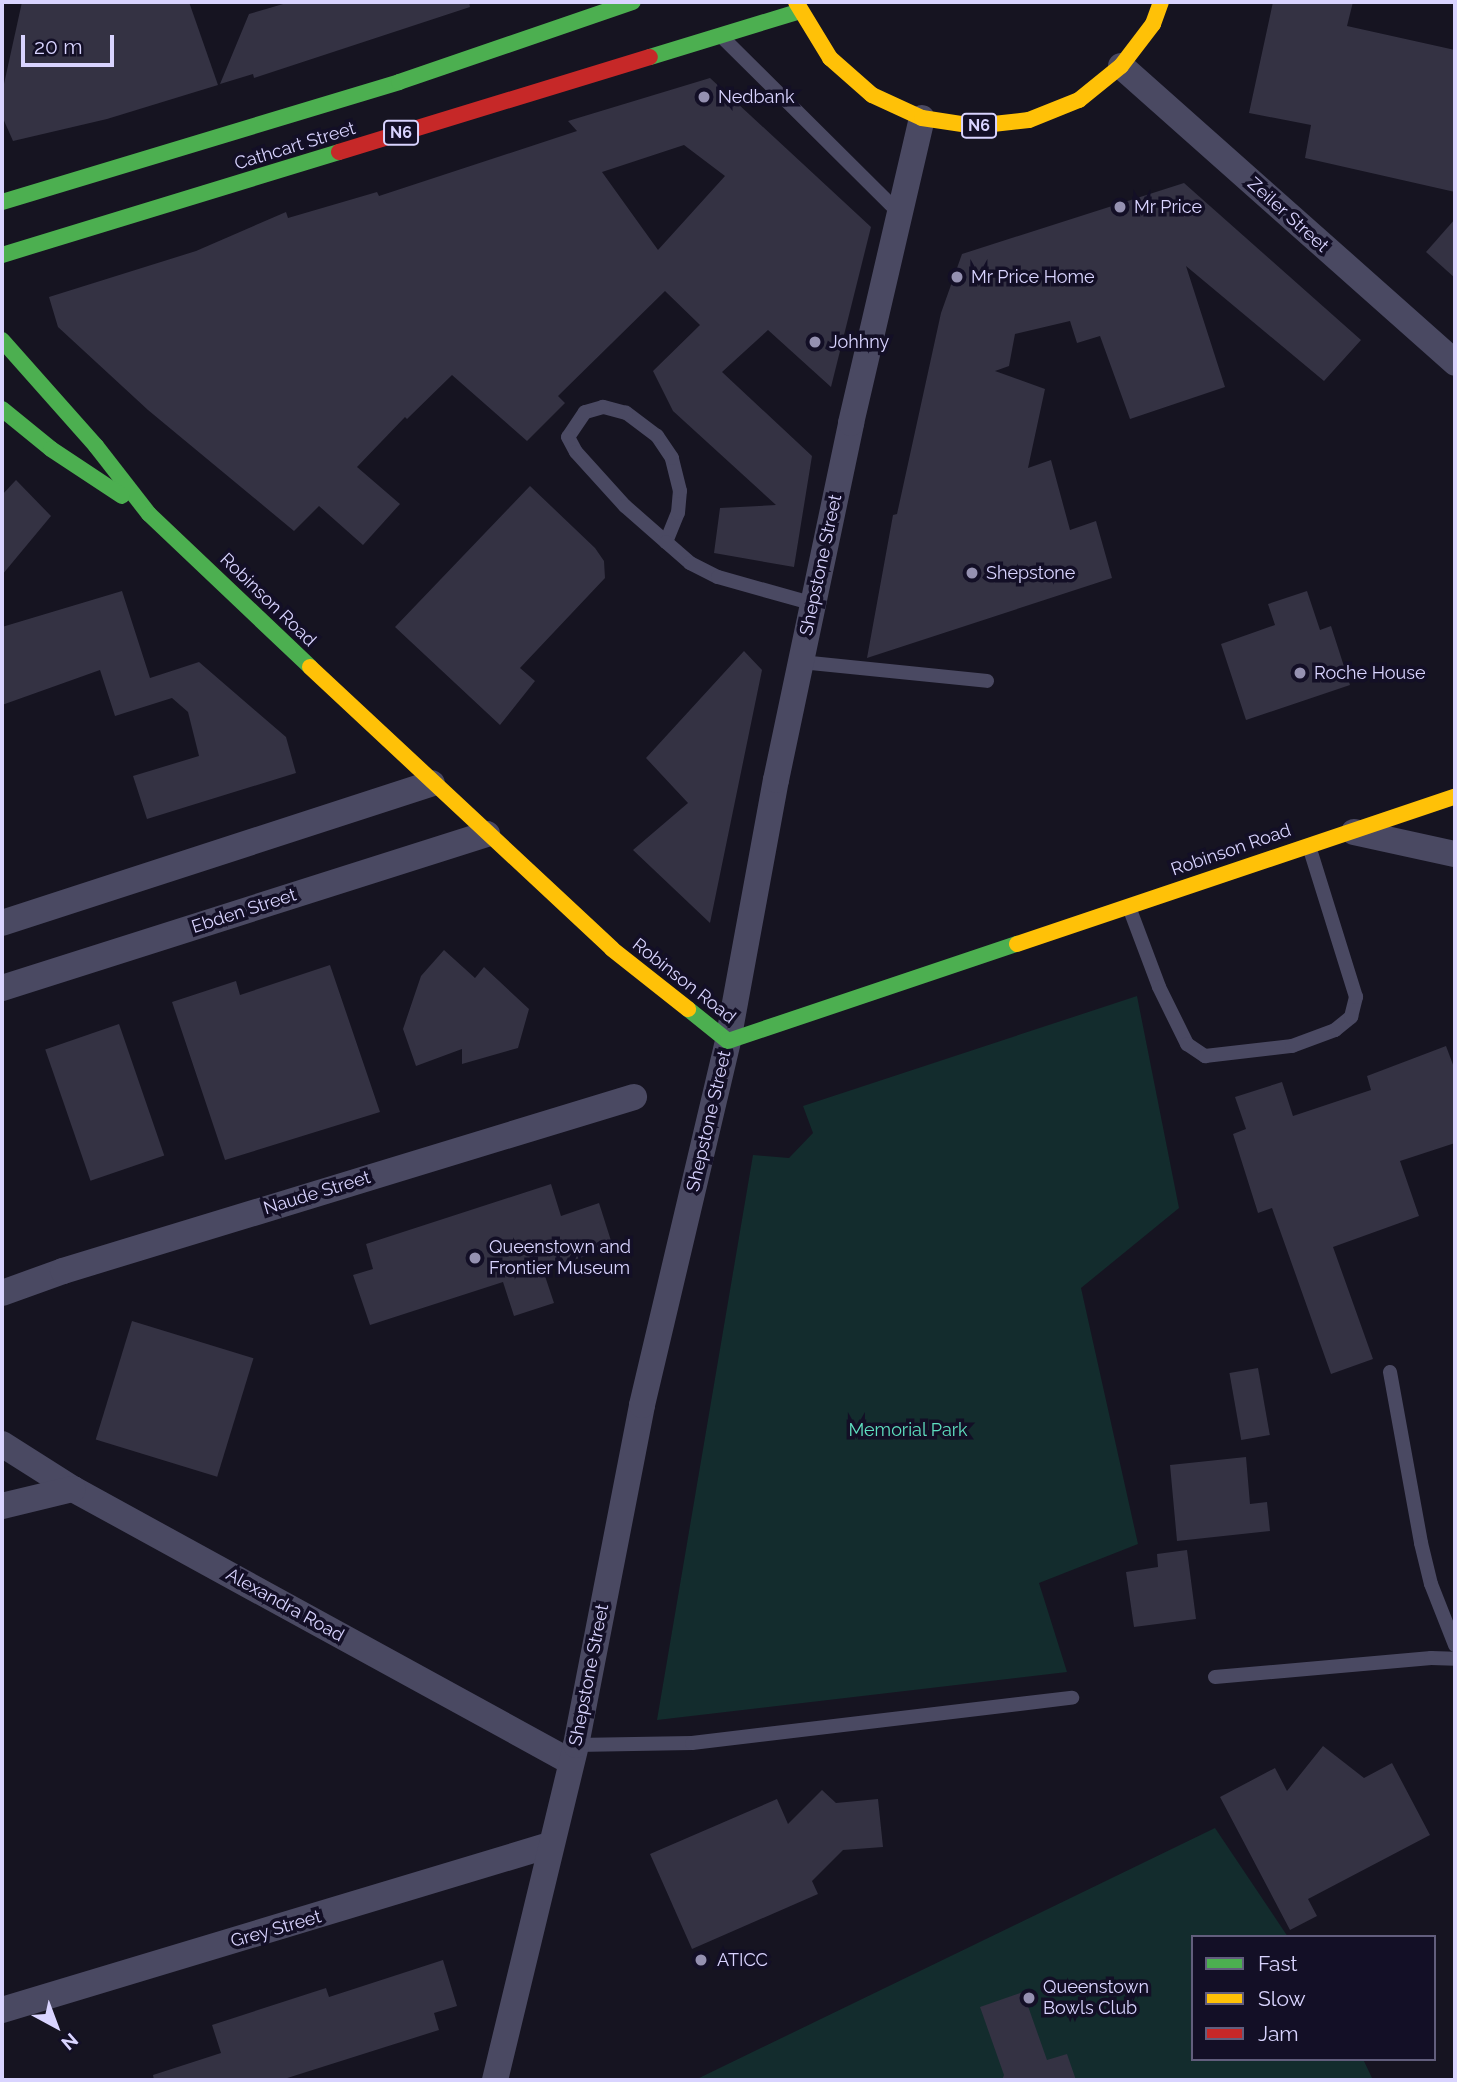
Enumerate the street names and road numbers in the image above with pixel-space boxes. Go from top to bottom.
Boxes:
road number: N6 [960,114,998,138]
street label: Cathcart Street [232,117,358,175]
road number: N6 [382,120,420,146]
street label: Zeiler Street [1243,173,1333,257]
street label: Shepstone Street [795,492,847,638]
street label: Robinson Road [215,549,321,651]
street label: Robinson Road [1168,819,1294,881]
street label: Ebden Street [189,884,299,938]
street label: Robinson Road [628,934,740,1028]
street label: Shepstone Street [682,1048,736,1194]
street label: Naude Street [261,1167,373,1219]
street label: Alexandra Road [222,1564,348,1646]
street label: Shepstone Street [565,1602,613,1748]
street label: Grey Street [228,1906,324,1952]

